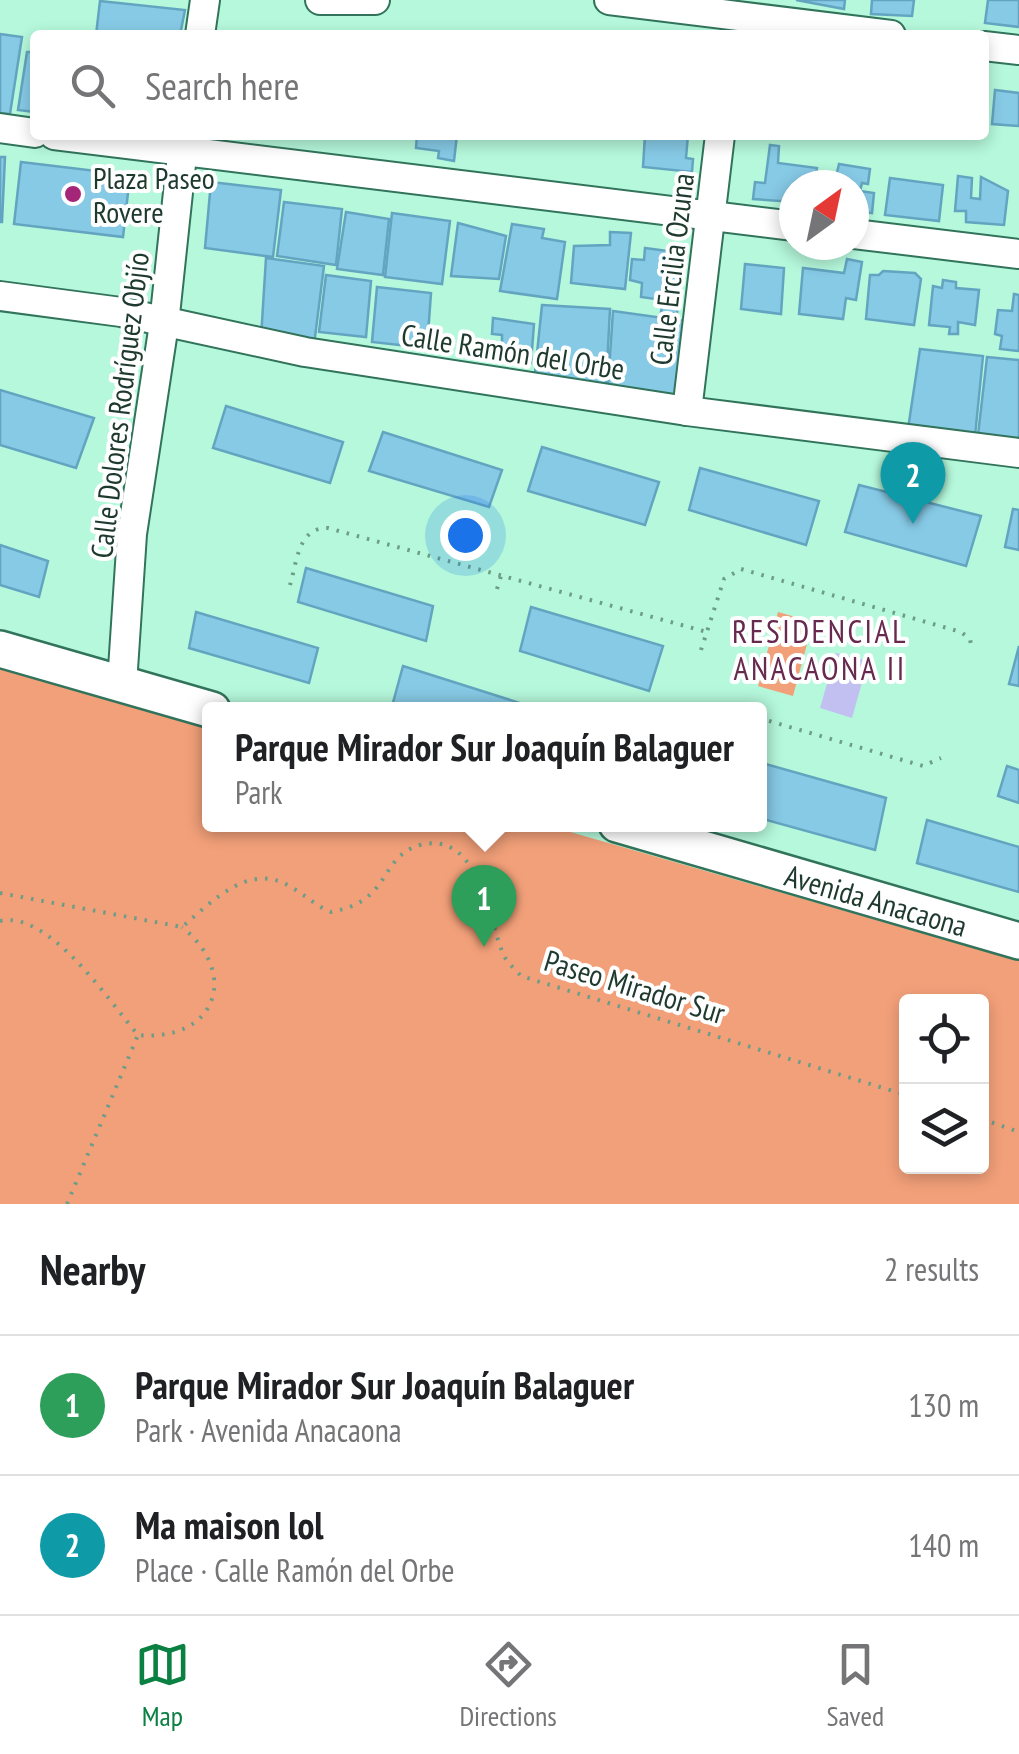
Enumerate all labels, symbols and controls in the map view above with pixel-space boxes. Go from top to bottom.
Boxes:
search box [30,30,989,140]
icon: search [65,58,120,113]
text: Search here [145,61,299,110]
place label: Plaza Paseo Rovere [93,158,215,231]
north arrow [779,170,869,260]
street label: Calle Ercilia Ozuna [640,171,702,367]
marker: Plaza Paseo Rovere [62,183,84,205]
street label: Calle Dolores Rodríguez Objío [81,250,157,560]
street label: Calle Ramón del Orbe [399,314,627,388]
pin: 2 [880,442,946,524]
your location [440,510,491,561]
district label: RESIDENCIAL ANACAONA II [732,610,908,689]
popup [202,702,767,832]
text: Parque Mirador Sur Joaquín Balaguer [235,722,734,771]
text: Park [235,771,283,813]
street label: Avenida Anacaona [781,854,972,944]
pin: 1 [452,864,516,947]
street label: Paseo Mirador Sur [540,940,731,1032]
map controls [899,994,989,1174]
button: locate [899,994,989,1084]
button: layers [899,1084,989,1174]
text: Nearby [40,1242,145,1297]
text: 2 results [884,1248,979,1290]
text: Parque Mirador Sur Joaquín Balaguer [135,1360,634,1409]
text: 1 [65,1384,80,1426]
text: 130 m [908,1384,979,1426]
text: Park · Avenida Anacaona [135,1409,402,1451]
text: Ma maison lol [135,1500,324,1549]
text: 2 [65,1524,80,1566]
text: 140 m [908,1524,979,1566]
text: Place · Calle Ramón del Orbe [135,1549,455,1591]
tab: Map [135,1637,190,1734]
tab: Directions [459,1637,557,1734]
tab: Saved [826,1637,884,1734]

